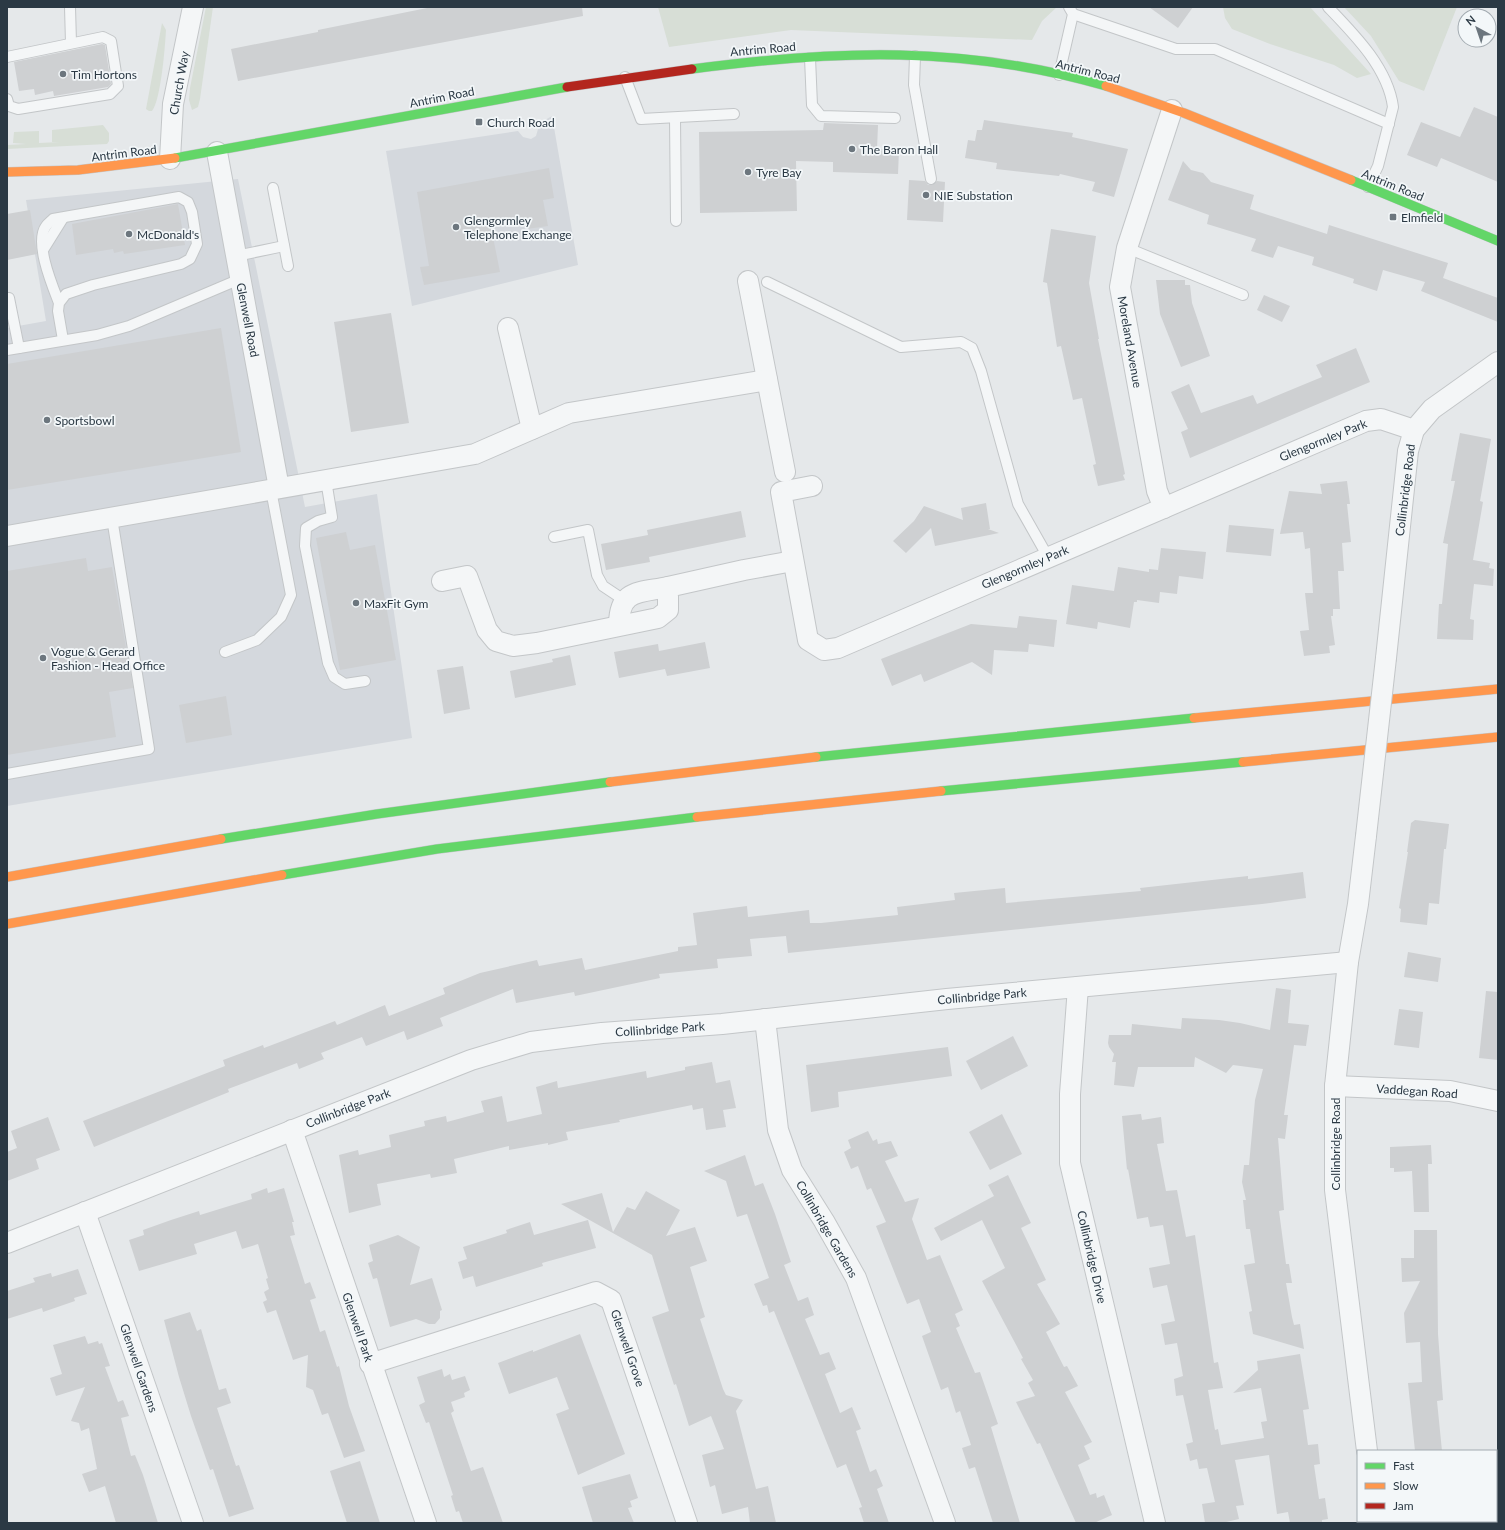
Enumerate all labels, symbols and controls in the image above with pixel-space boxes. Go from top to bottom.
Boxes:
north arrow [1457,8,1497,48]
text: N [1463,12,1478,28]
street label: Antrim Road [730,39,796,59]
street label: Church Way [166,49,192,116]
street label: Antrim Road [1054,56,1122,86]
place label: Tim Hortons [71,67,137,82]
marker: Tim Hortons [58,69,68,79]
street label: Antrim Road [408,83,476,111]
place label: Church Road [487,115,555,130]
marker: Church Road [474,117,484,127]
street label: Antrim Road [90,142,158,164]
place label: The Baron Hall [860,142,938,157]
marker: The Baron Hall [847,144,857,154]
place label: Tyre Bay [756,165,802,180]
street label: Antrim Road [1360,166,1426,204]
marker: Tyre Bay [743,167,753,177]
place label: NIE Substation [934,188,1013,203]
marker: NIE Substation [921,190,931,200]
place label: Elmfield [1401,210,1443,225]
marker: Elmfield [1388,212,1398,222]
place label: Glengormley Telephone Exchange [464,213,572,242]
marker: Glengormley Telephone Exchange [451,222,461,232]
place label: McDonald's [137,227,199,242]
marker: McDonald's [124,229,134,239]
street label: Glenwell Road [233,281,263,359]
street label: Moreland Avenue [1115,295,1145,389]
place label: Sportsbowl [55,413,114,428]
marker: Sportsbowl [42,415,52,425]
street label: Glengormley Park [1277,415,1370,464]
street label: Collinbridge Road [1392,443,1418,537]
street label: Glengormley Park [979,542,1072,592]
place label: MaxFit Gym [364,596,429,611]
marker: MaxFit Gym [351,598,361,608]
place label: Vogue & Gerard Fashion - Head Office [51,644,165,673]
marker: Vogue & Gerard Fashion - Head Office [38,653,48,663]
street label: Collinbridge Park [937,985,1028,1007]
street label: Collinbridge Park [615,1018,706,1040]
street label: Vaddegan Road [1376,1081,1458,1101]
street label: Collinbridge Park [303,1085,393,1131]
street label: Collinbridge Road [1328,1098,1343,1190]
street label: Collinbridge Gardens [793,1178,861,1280]
street label: Collinbridge Drive [1074,1209,1110,1305]
street label: Glenwell Park [339,1290,377,1365]
street label: Glenwell Grove [608,1307,648,1389]
street label: Glenwell Gardens [117,1322,161,1414]
legend [1357,1450,1497,1522]
text: Fast [1393,1458,1415,1473]
text: Slow [1393,1478,1419,1493]
text: Jam [1393,1498,1414,1513]

